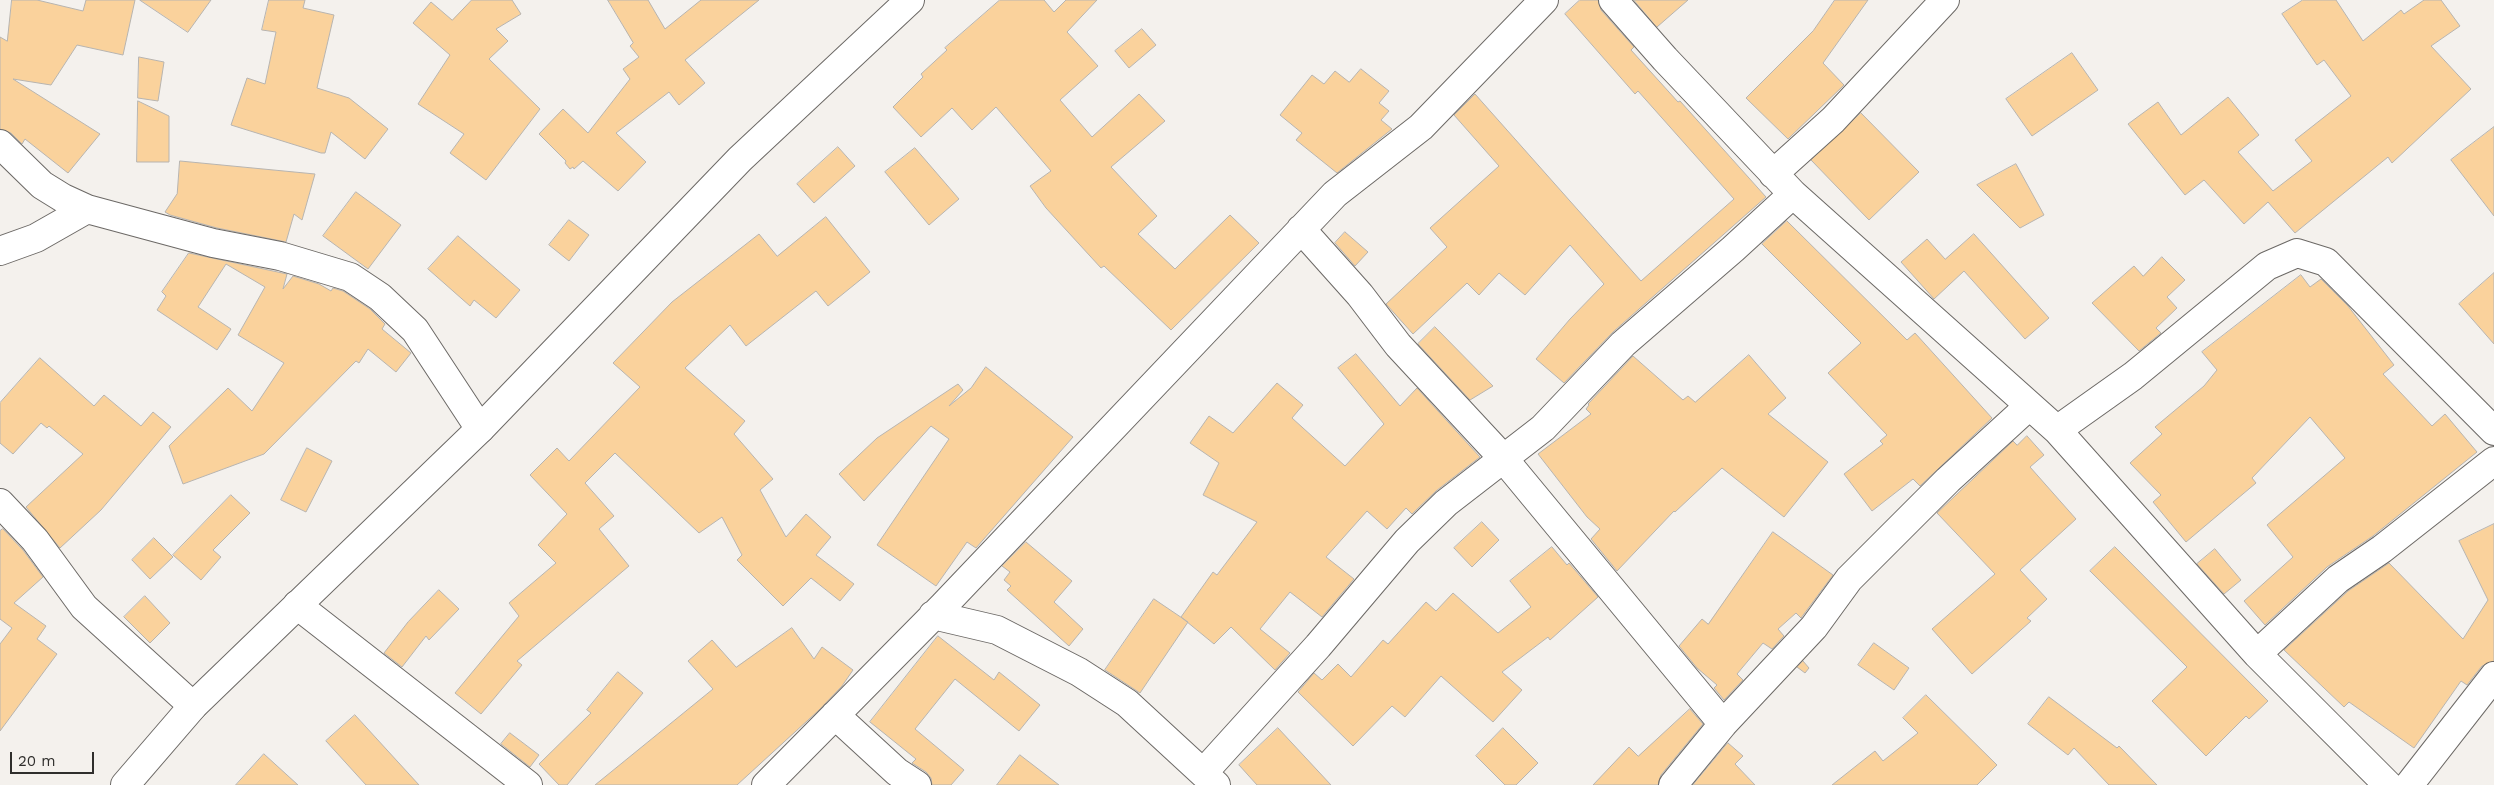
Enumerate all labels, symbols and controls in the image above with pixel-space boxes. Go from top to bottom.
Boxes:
scale bar [12,742,96,774]
text: 20 m [18,752,56,770]

